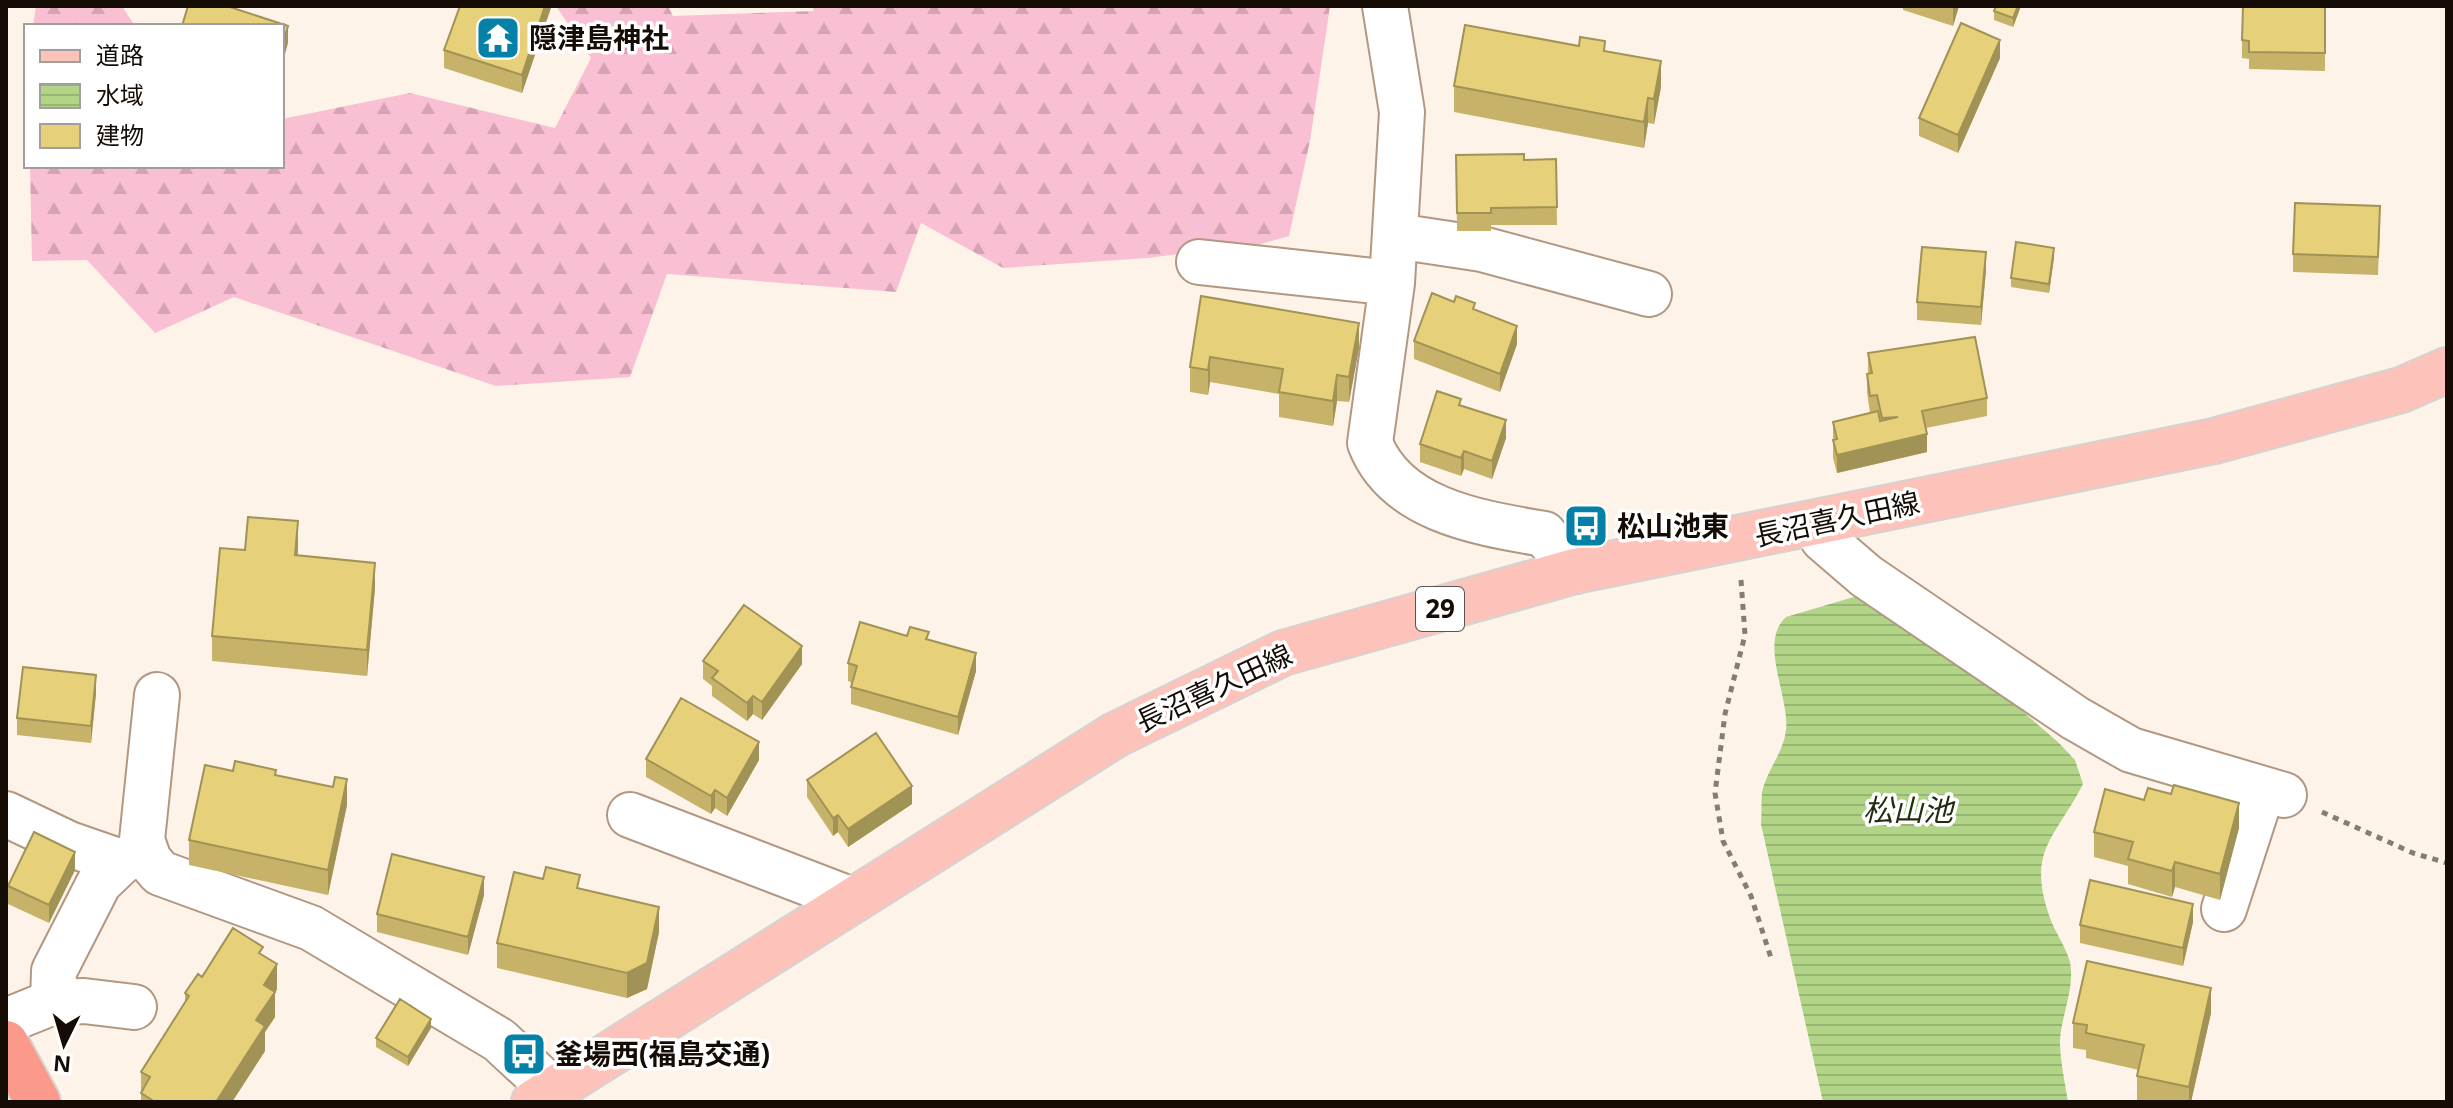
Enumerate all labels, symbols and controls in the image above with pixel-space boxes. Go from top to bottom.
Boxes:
temple icon: 隠津島神社 [474,14,522,62]
place label: 隠津島神社 [529,18,669,56]
legend [24,24,284,168]
text: 道路 [96,38,144,71]
text: 水域 [96,78,144,111]
text: 建物 [96,118,144,151]
street label: 長沼喜久田線 [1751,482,1923,554]
bus stop icon: 松山池東 [1562,502,1610,550]
place label: 松山池東 [1617,506,1729,544]
road number: 29 [1416,587,1464,631]
street label: 長沼喜久田線 [1129,634,1298,740]
water label: 松山池 [1863,789,1956,830]
north arrow [24,1004,104,1084]
bus stop icon: 釜場西(福島交通) [500,1030,548,1078]
place label: 釜場西(福島交通) [555,1034,770,1072]
text: N [52,1049,72,1081]

